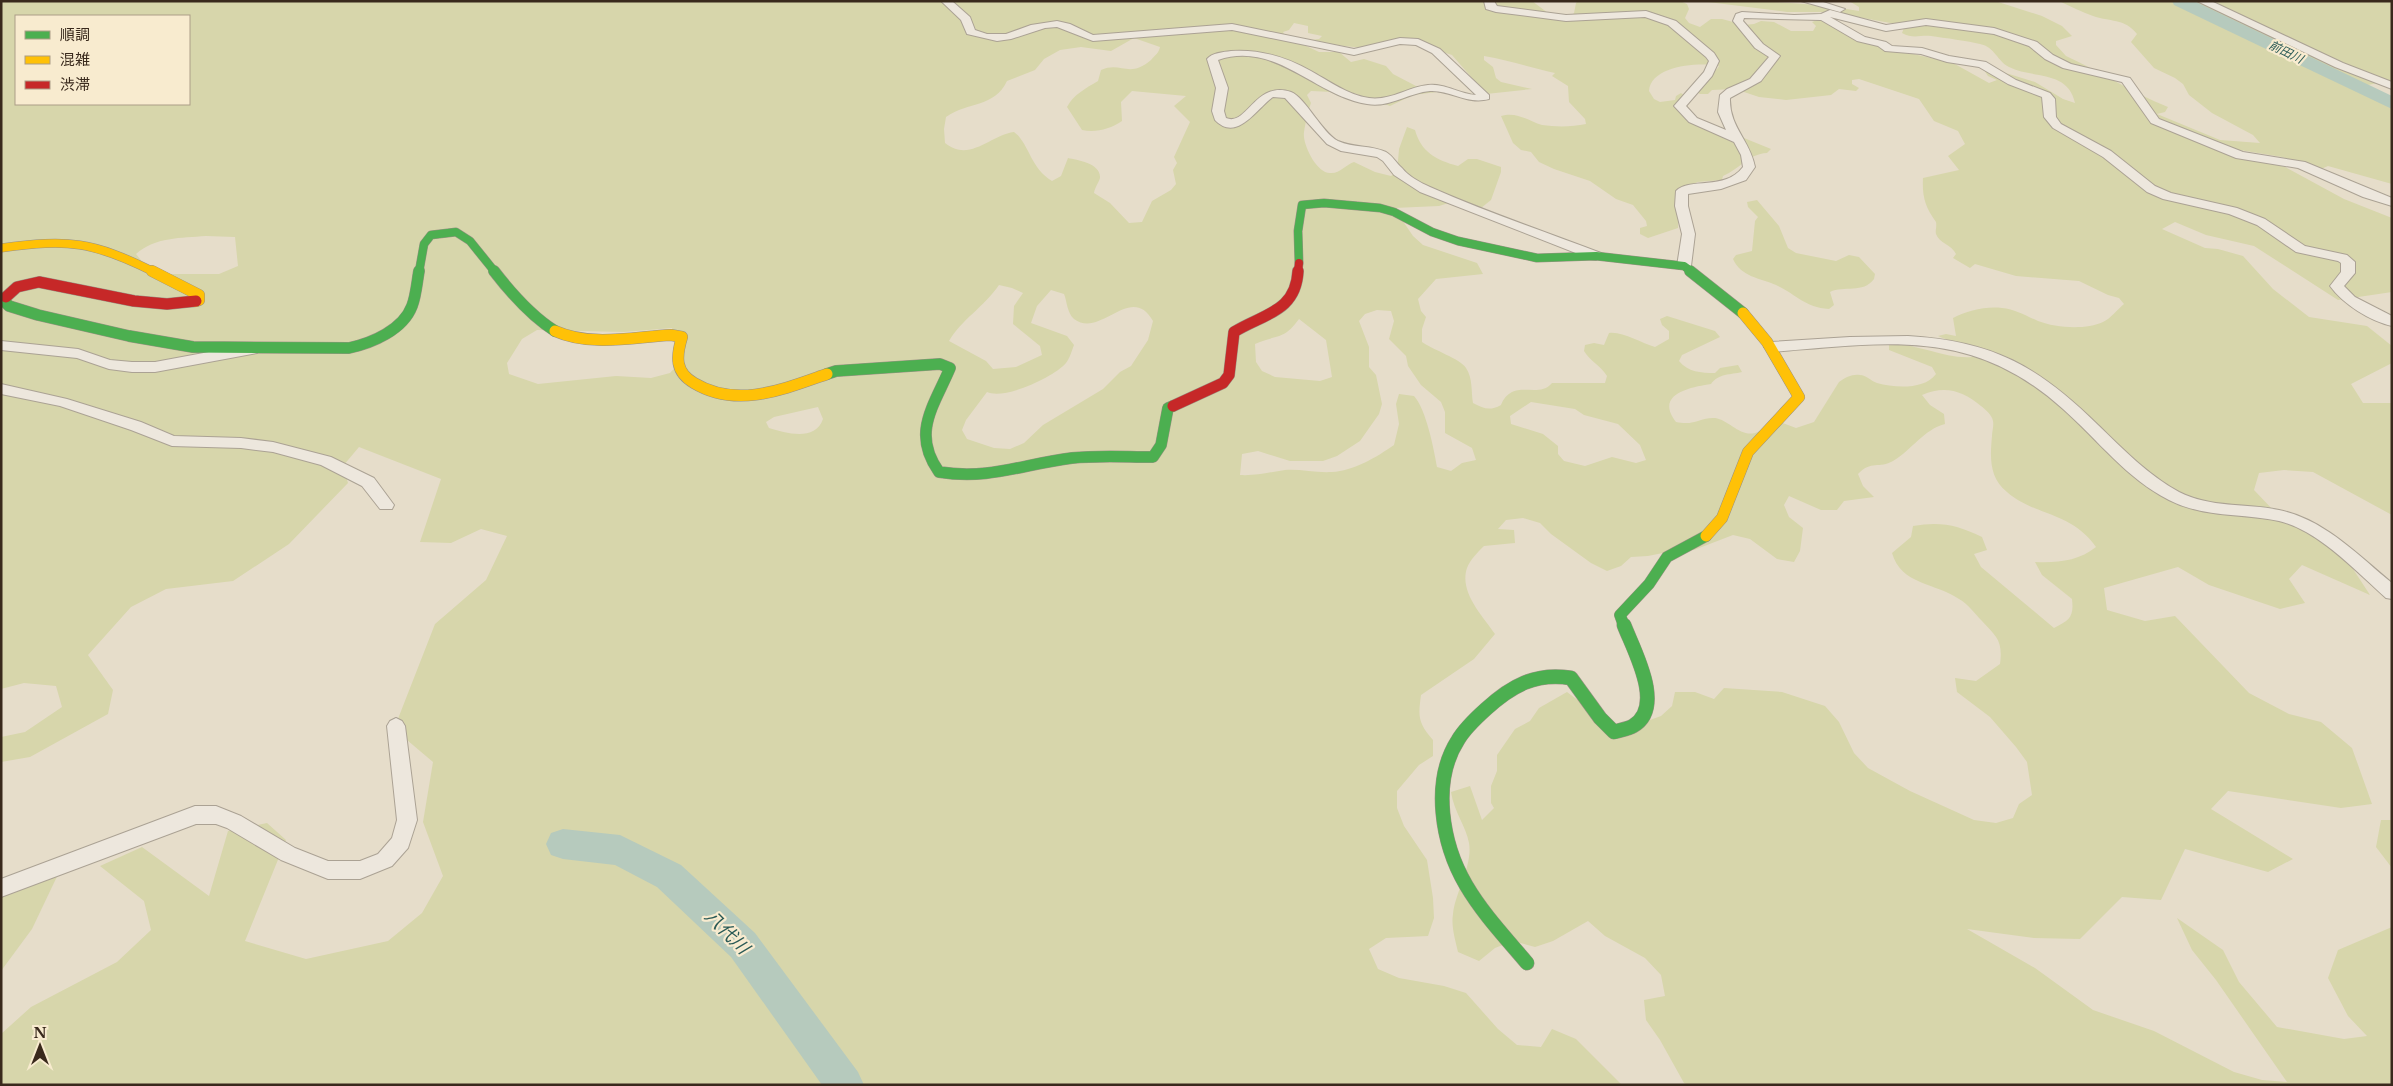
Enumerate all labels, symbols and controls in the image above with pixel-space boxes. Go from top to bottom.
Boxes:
legend [15,15,190,105]
text: 順調 [60,25,90,44]
water label: 前田川 [2267,37,2307,67]
text: 混雑 [60,50,90,69]
text: 渋滞 [60,75,90,94]
water label: 八代川 [700,905,755,960]
north arrow [15,1021,65,1071]
text: N [33,1024,47,1042]

